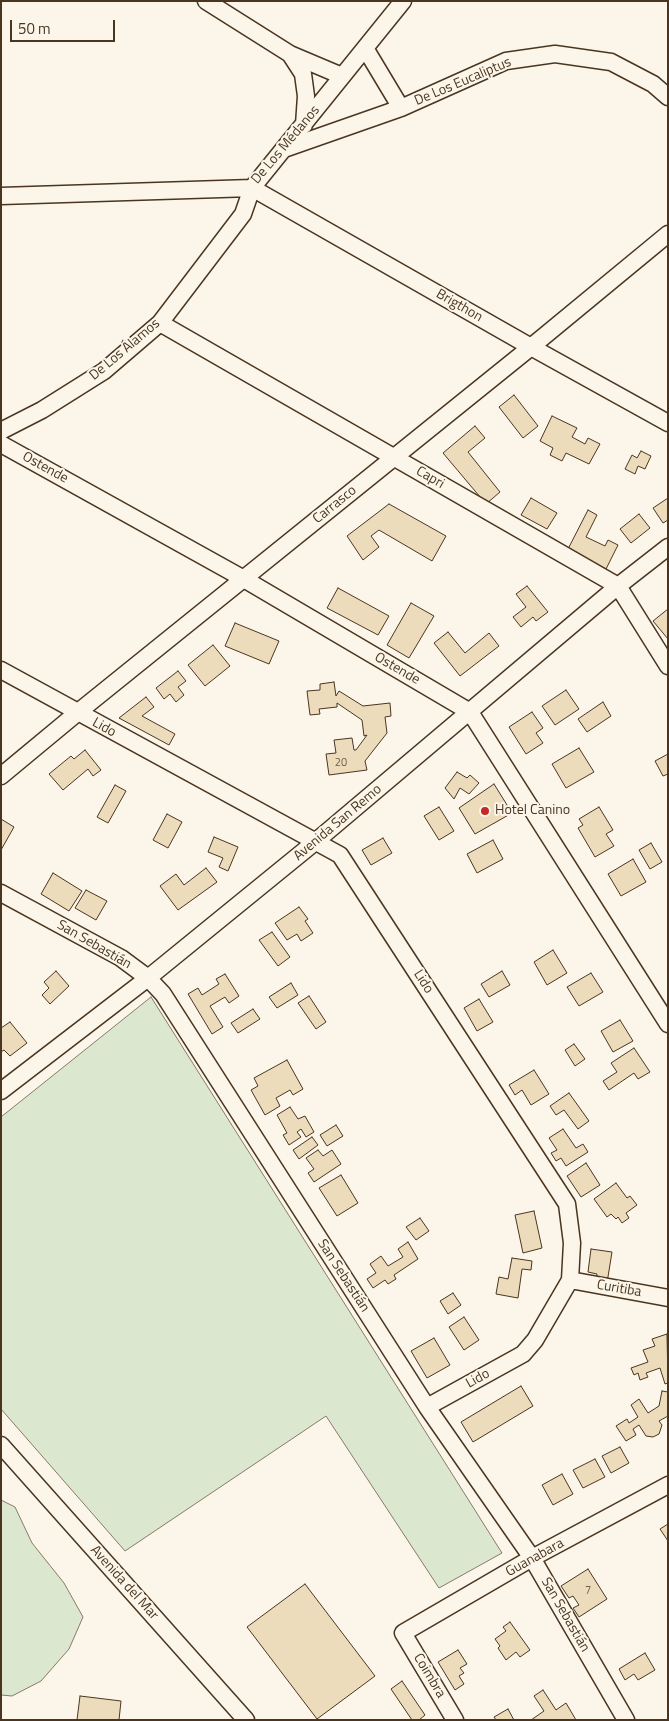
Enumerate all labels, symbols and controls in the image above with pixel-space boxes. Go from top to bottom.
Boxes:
scale bar [12,10,118,42]
text: 50 m [18,17,51,40]
street label: De Los Eucaliptus [412,54,514,110]
street label: De Los Médanos [248,102,324,188]
street label: Brigthon [433,286,485,326]
street label: De Los Álamos [86,316,164,384]
street label: Ostende [19,449,71,487]
street label: Capri [413,463,447,493]
street label: Carrasco [310,482,360,528]
street label: Ostende [371,649,423,689]
street label: Lido [89,715,119,741]
house number: 20 [335,756,347,770]
street label: Avenida San Remo [291,781,385,865]
place label: Hotel Canino [495,803,570,819]
marker: Hotel Canino [479,805,491,817]
street label: San Sebastián [54,917,134,973]
street label: Lido [409,967,437,997]
street label: San Sebastián [313,1237,373,1315]
street label: Curitiba [595,1277,643,1301]
street label: Lido [463,1366,493,1392]
street label: Guanabara [503,1535,567,1581]
street label: Avenida del Mar [86,1542,162,1624]
street label: San Sebastián [537,1575,593,1655]
house number: 7 [585,1584,591,1598]
street label: Coimbra [409,1651,449,1701]

